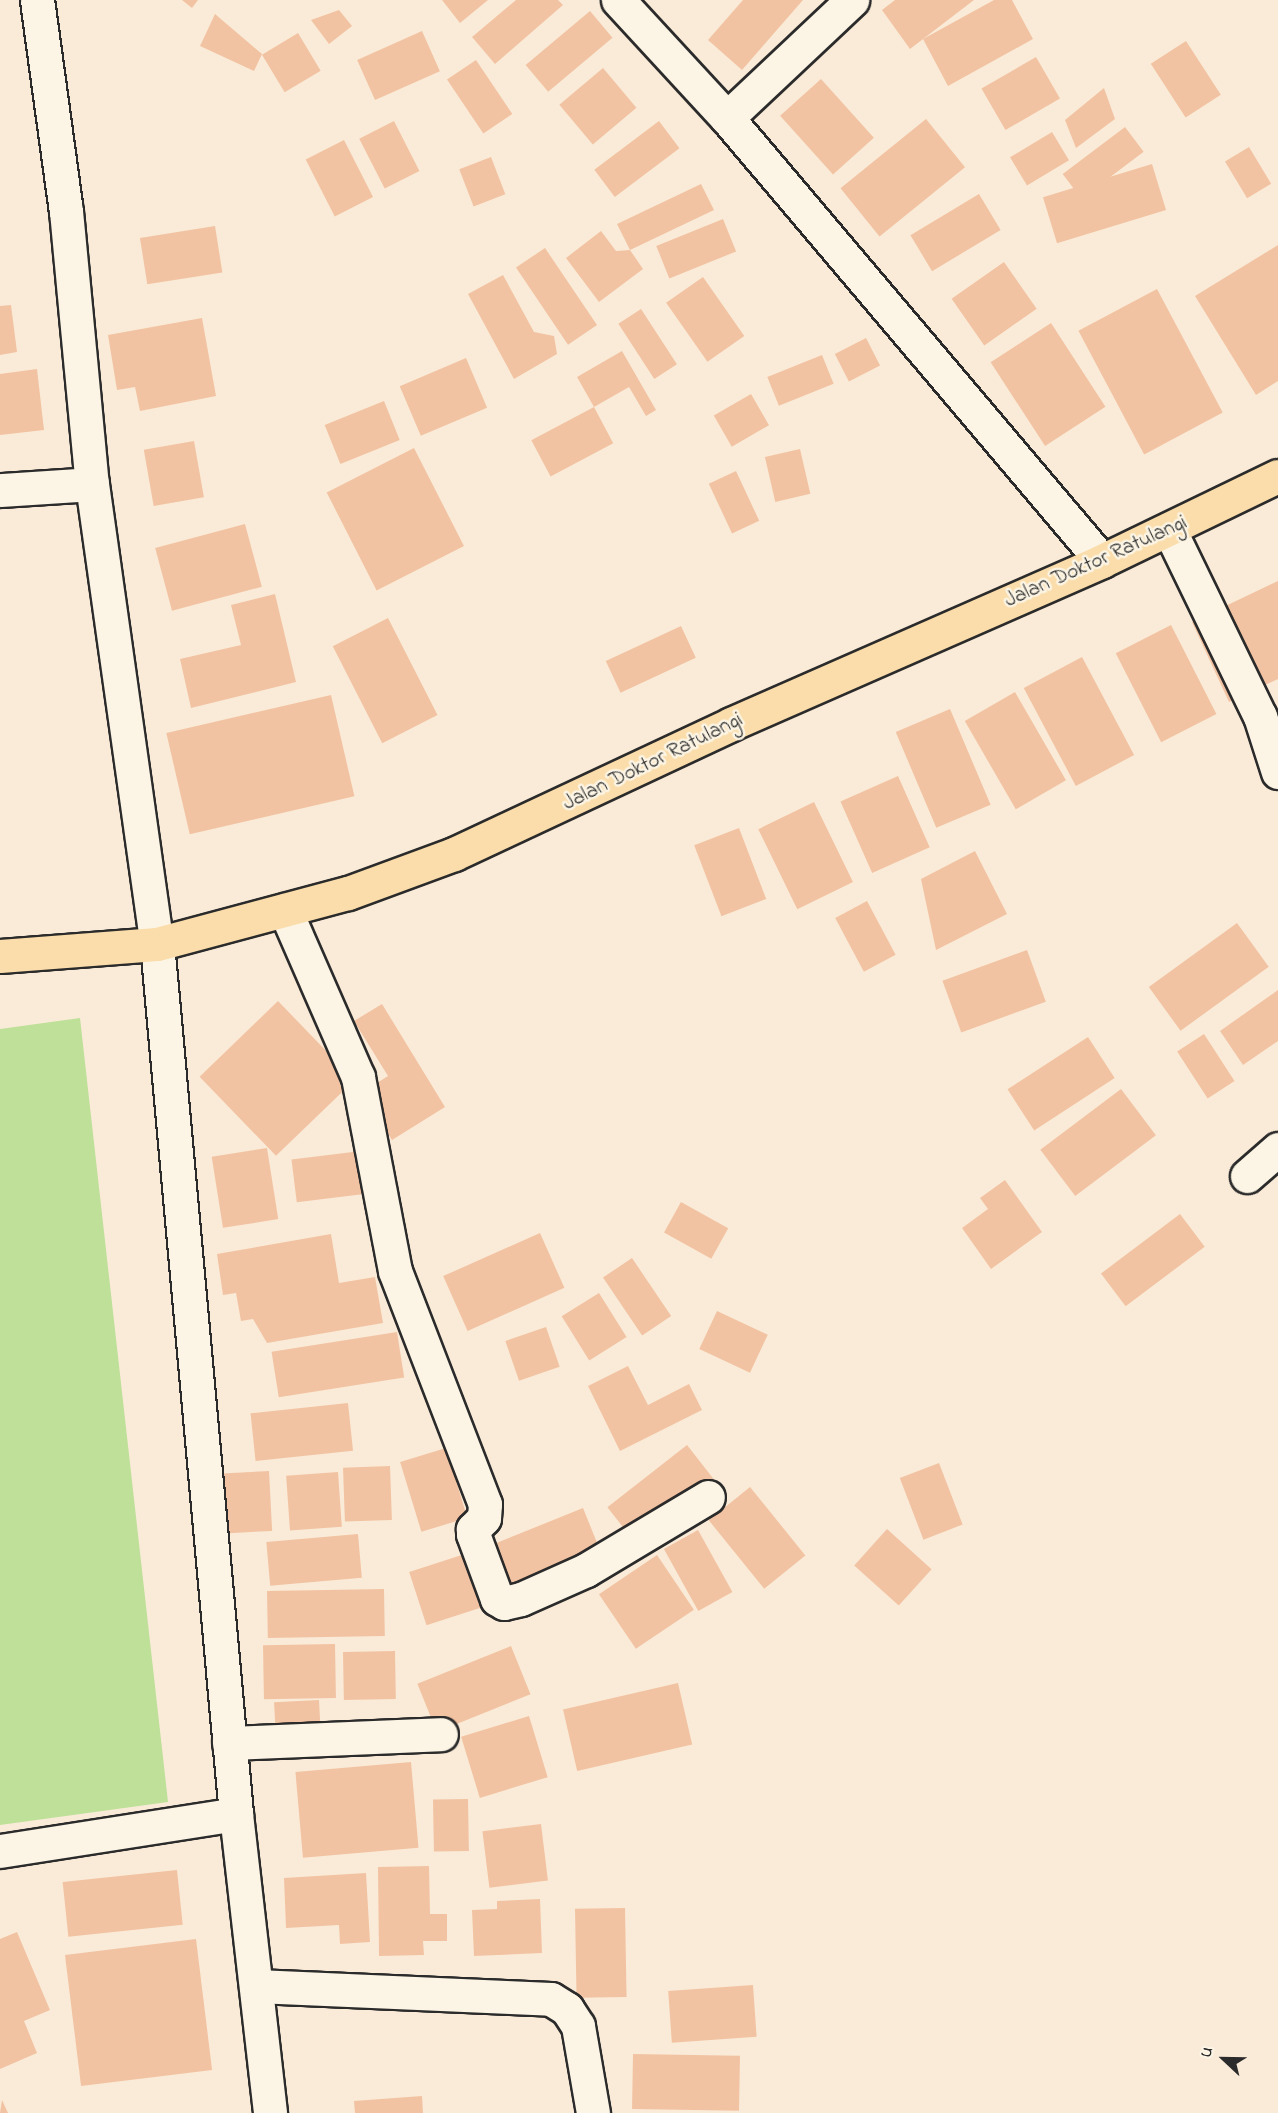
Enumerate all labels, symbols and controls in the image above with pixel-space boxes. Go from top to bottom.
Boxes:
street label: Jalan Doktor Ratulangi [1001,510,1191,614]
street label: Jalan Doktor Ratulangi [559,707,747,817]
north arrow [1194,2029,1254,2089]
text: U [1194,2043,1220,2061]

